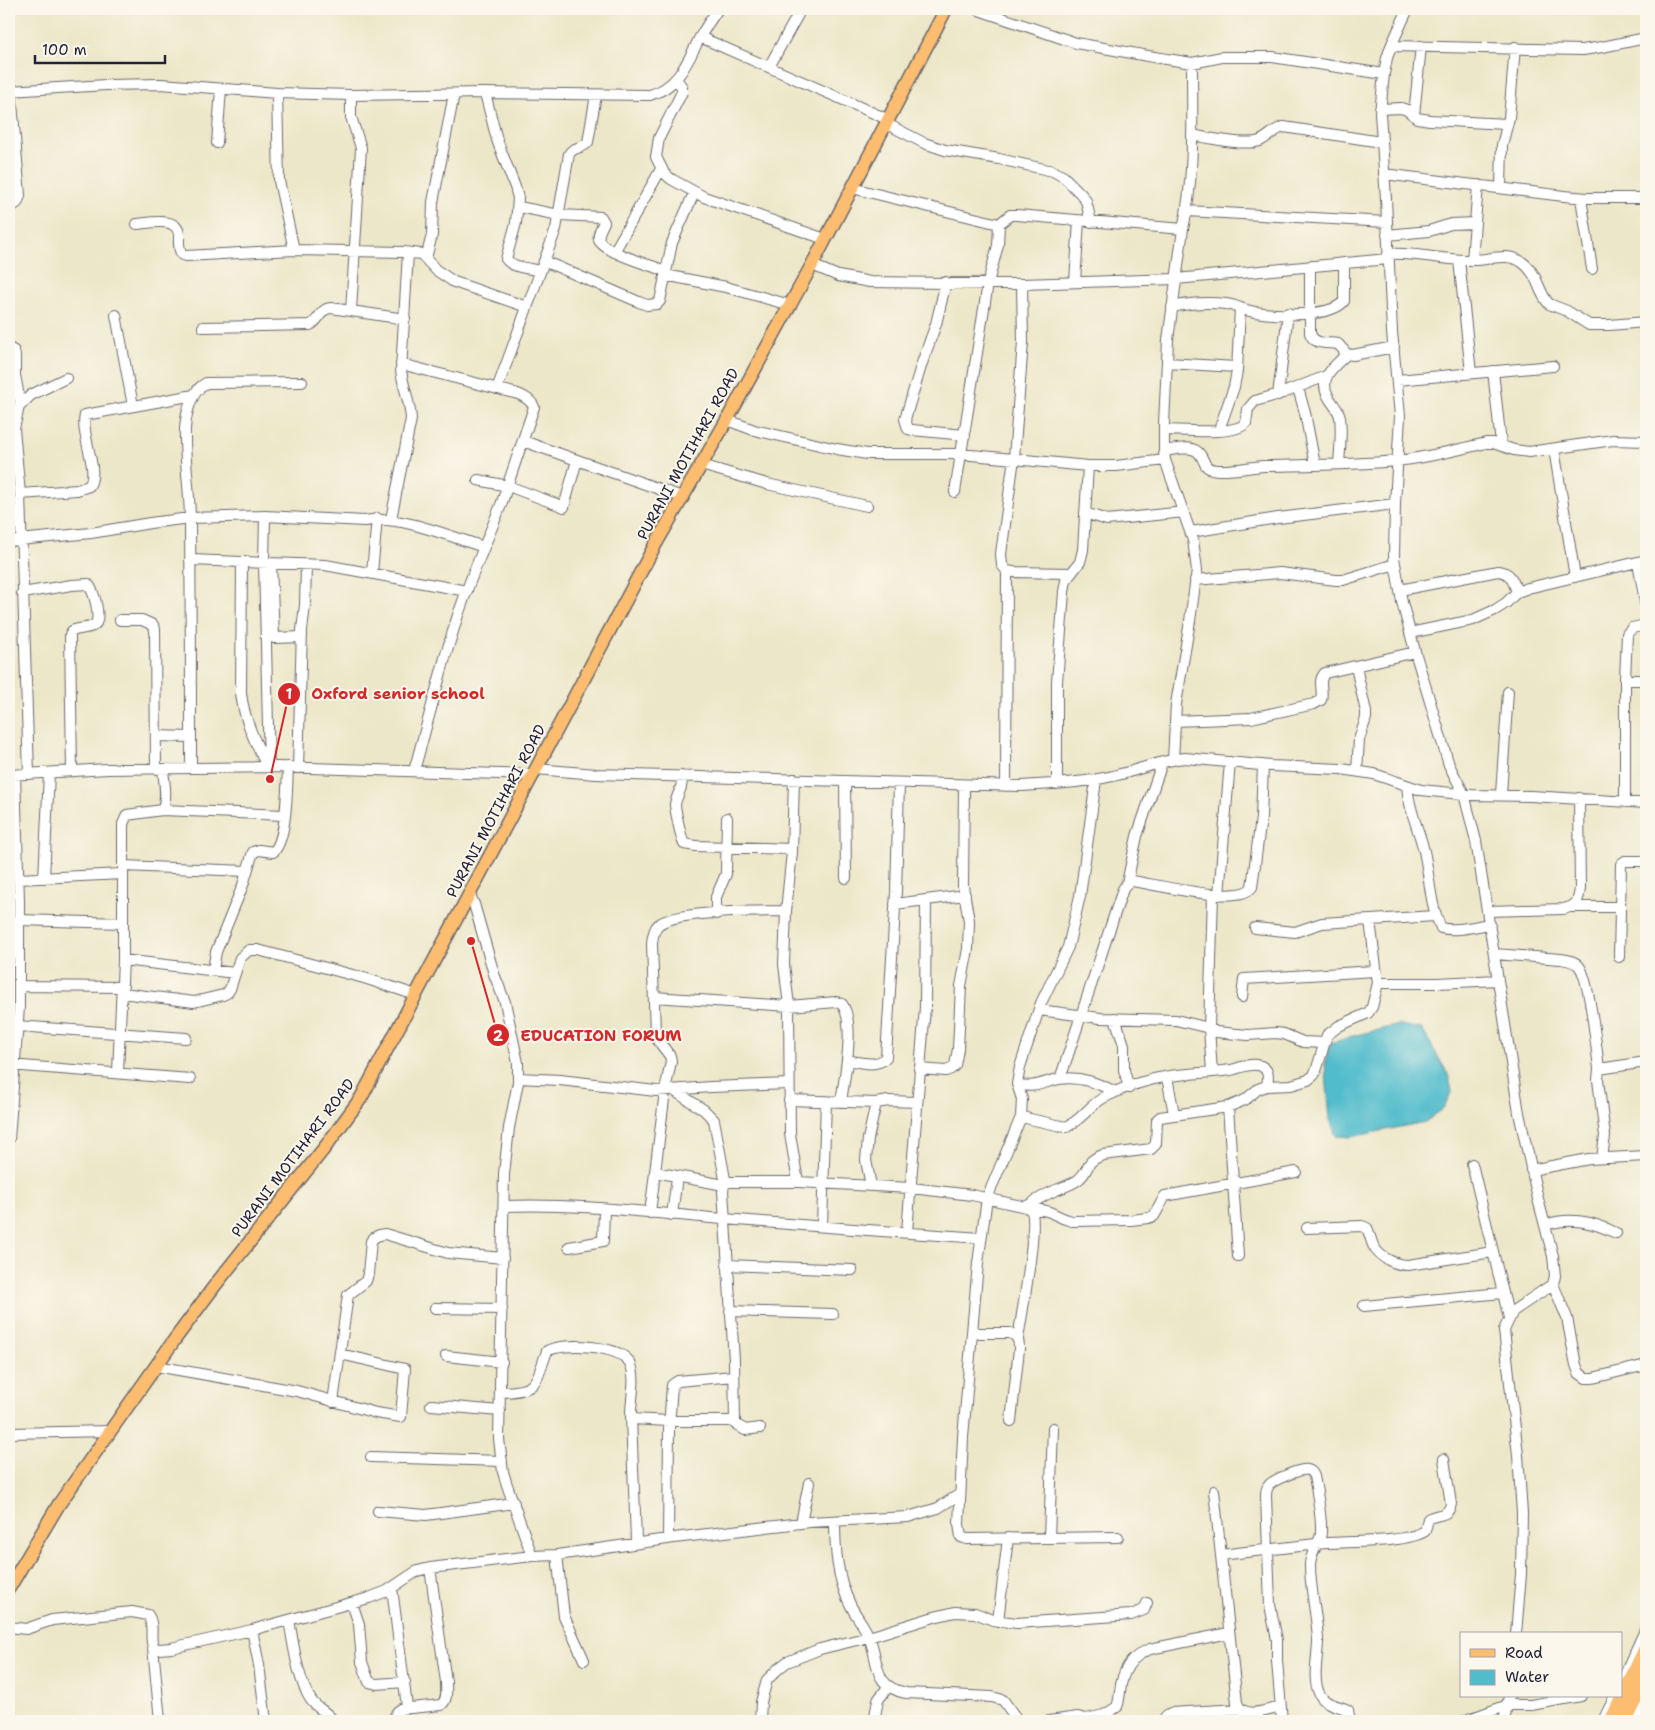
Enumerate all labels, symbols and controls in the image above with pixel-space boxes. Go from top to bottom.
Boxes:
scale bar [35,32,165,64]
text: 100 m [42,40,87,60]
street label: PURANI MOTIHARI ROAD [632,364,744,544]
callout: Oxford senior school [277,678,495,709]
text: Oxford senior school [311,683,485,704]
text: 1 [286,684,293,704]
street label: PURANI MOTIHARI ROAD [442,721,550,901]
callout: EDUCATION FORUM [485,1020,692,1051]
text: EDUCATION FORUM [520,1025,682,1046]
text: 2 [493,1026,504,1046]
street label: PURANI MOTIHARI ROAD [227,1075,359,1241]
legend [1460,1632,1622,1698]
text: Road [1505,1643,1543,1663]
text: Water [1505,1667,1549,1687]

